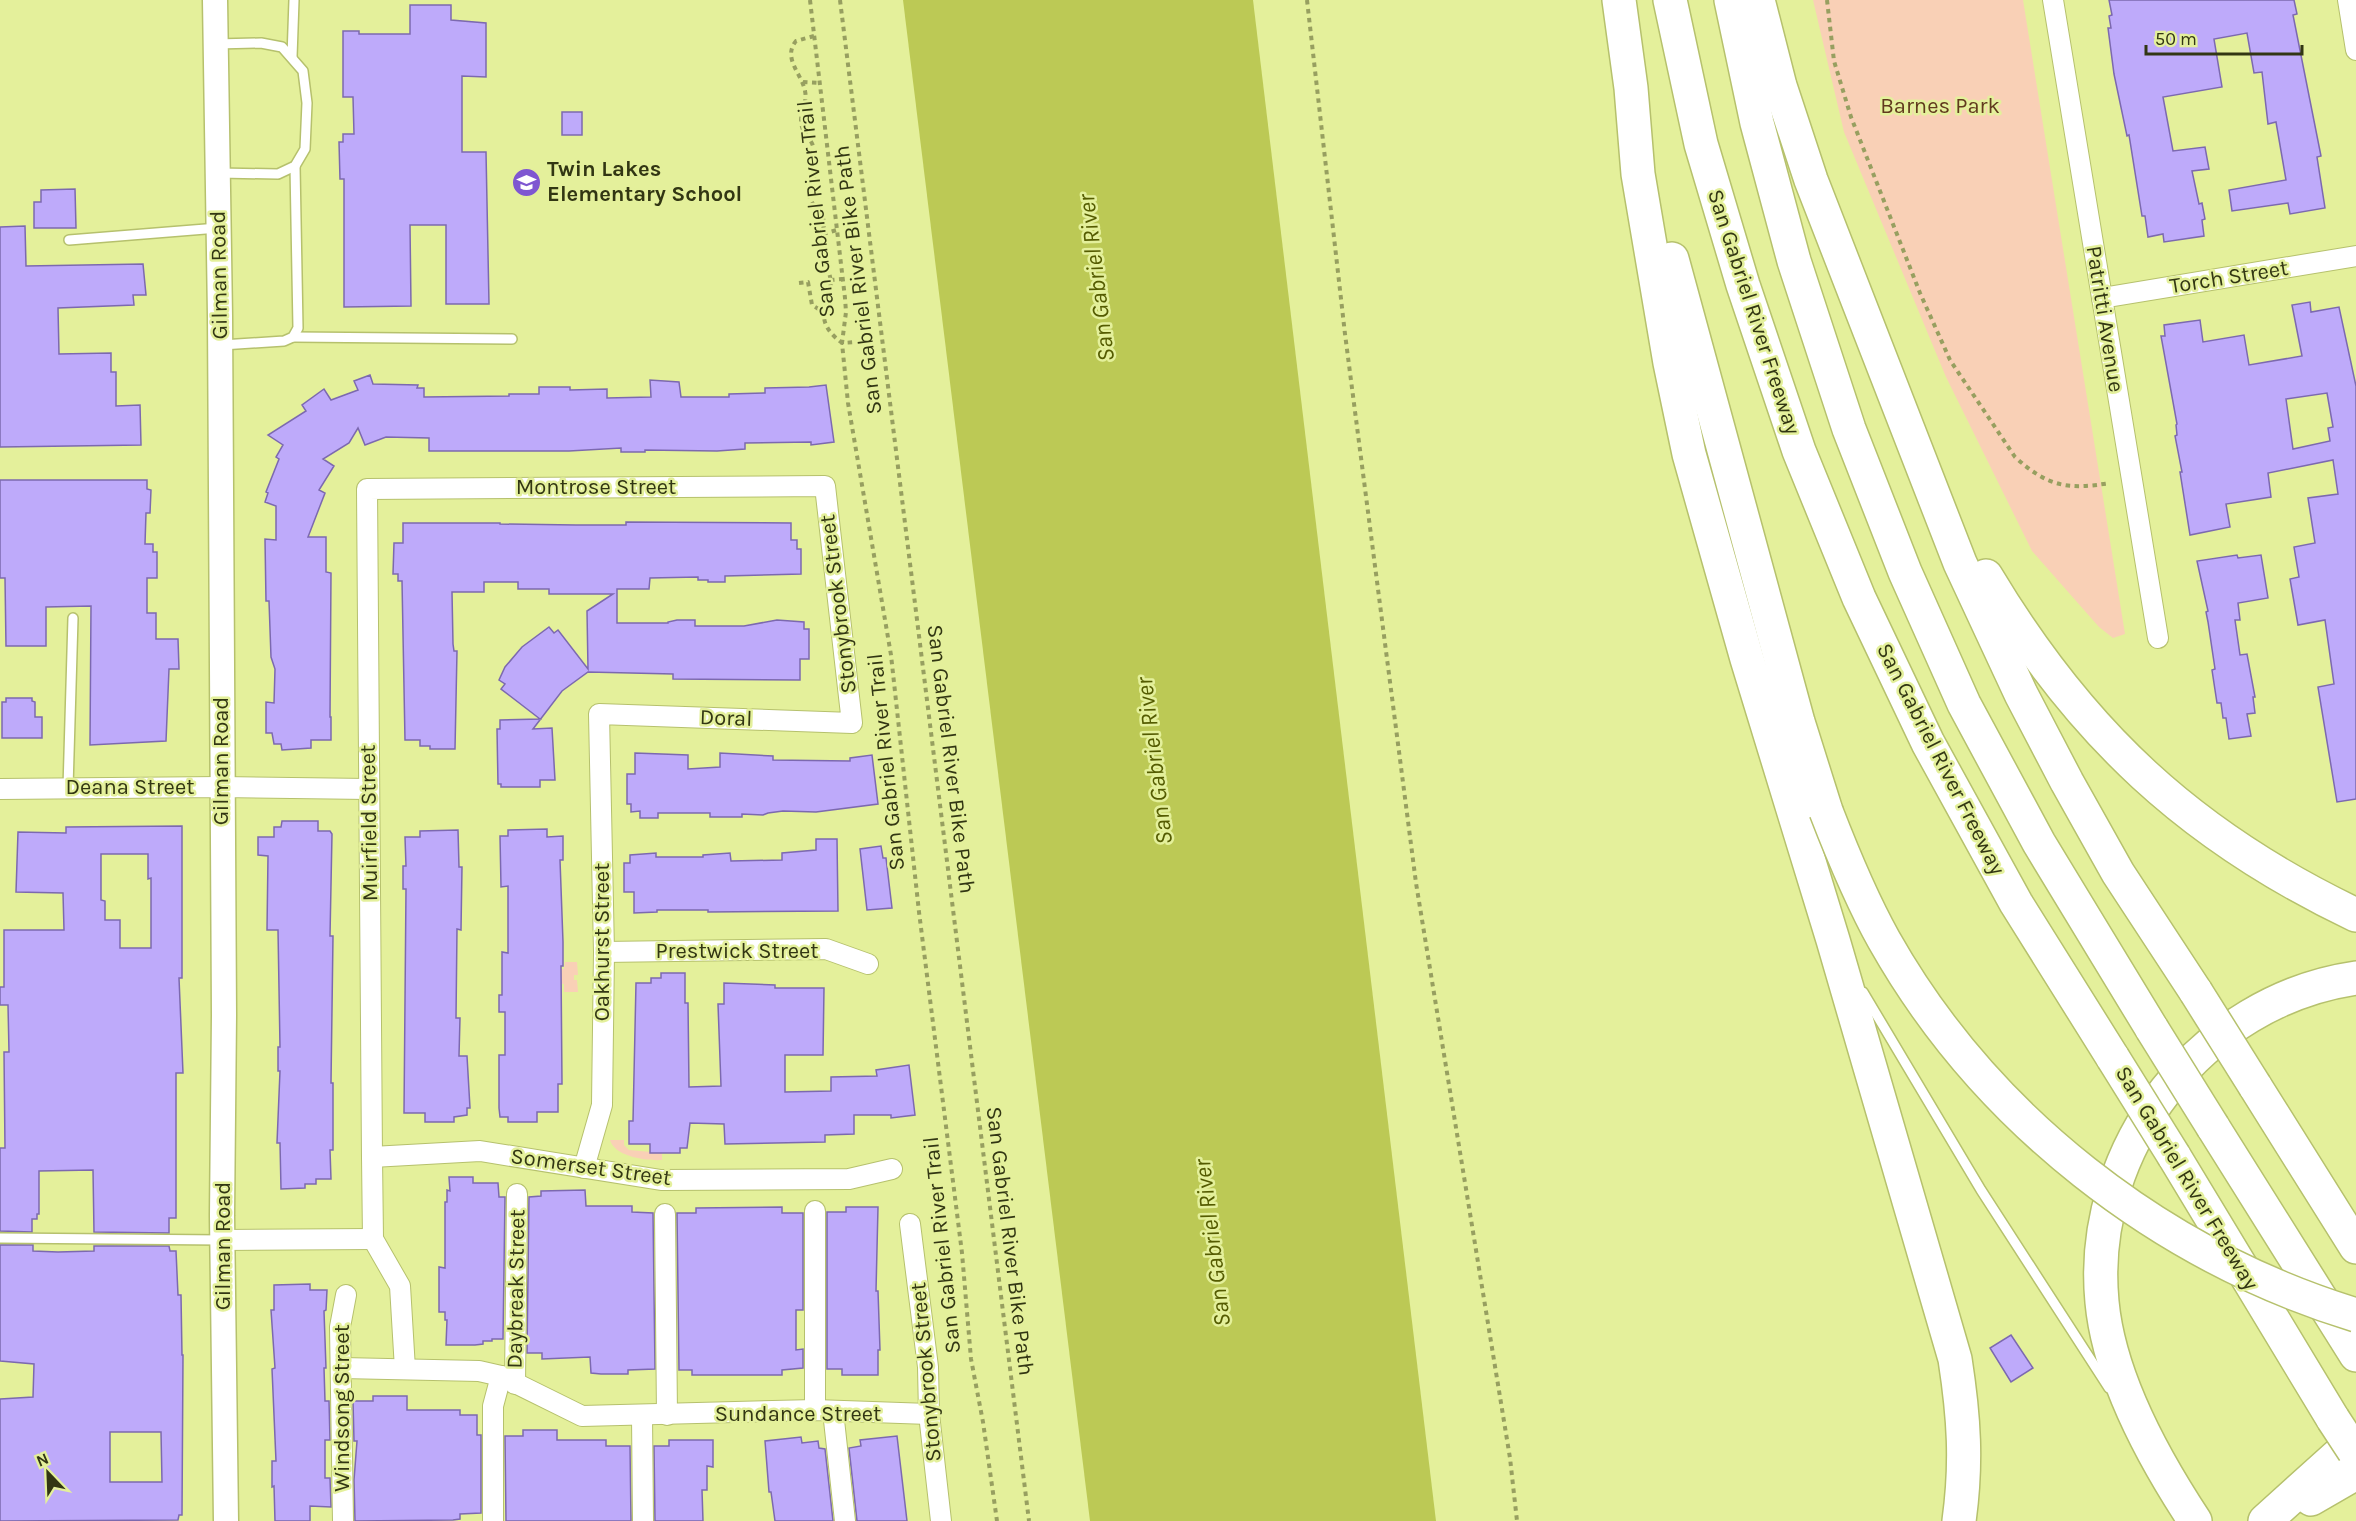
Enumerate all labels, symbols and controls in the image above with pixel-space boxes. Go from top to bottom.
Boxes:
scale bar [2146,18,2302,56]
text: 50 m [2155,28,2197,50]
park label: Barnes Park [1880,93,2000,119]
street label: San Gabriel River Trail [792,99,840,319]
street label: San Gabriel River Bike Path [829,144,887,416]
place label: Twin Lakes Elementary School [547,156,742,207]
school or university icon: Twin Lakes Elementary School [510,166,542,198]
street label: San Gabriel River Freeway [1702,186,1806,438]
water label: San Gabriel River [1072,192,1120,364]
street label: Gilman Road [205,210,233,340]
street label: Patritti Avenue [2081,244,2129,394]
street label: Torch Street [2168,255,2290,299]
street label: Montrose Street [516,474,676,500]
street label: Stonybrook Street [814,513,862,695]
street label: San Gabriel River Bike Path [922,623,980,895]
street label: San Gabriel River Freeway [1871,639,2011,879]
street label: San Gabriel River Trail [862,652,910,872]
water label: San Gabriel River [1130,675,1178,847]
street label: Gilman Road [208,697,234,825]
street label: Doral [699,704,753,732]
street label: Muirfield Street [355,744,383,902]
street label: Deana Street [66,774,194,800]
street label: Oakhurst Street [589,863,615,1021]
street label: Prestwick Street [655,938,819,964]
street label: San Gabriel River Freeway [2110,1061,2264,1295]
street label: San Gabriel River Bike Path [981,1105,1039,1377]
street label: San Gabriel River Trail [918,1135,966,1355]
street label: Somerset Street [509,1143,673,1191]
water label: San Gabriel River [1188,1157,1236,1329]
street label: Gilman Road [210,1182,236,1310]
street label: Daybreak Street [502,1209,530,1369]
street label: Stonybrook Street [905,1281,947,1463]
street label: Windsong Street [329,1324,355,1492]
street label: Sundance Street [715,1401,881,1427]
north arrow [18,1443,78,1503]
text: N [33,1449,51,1471]

